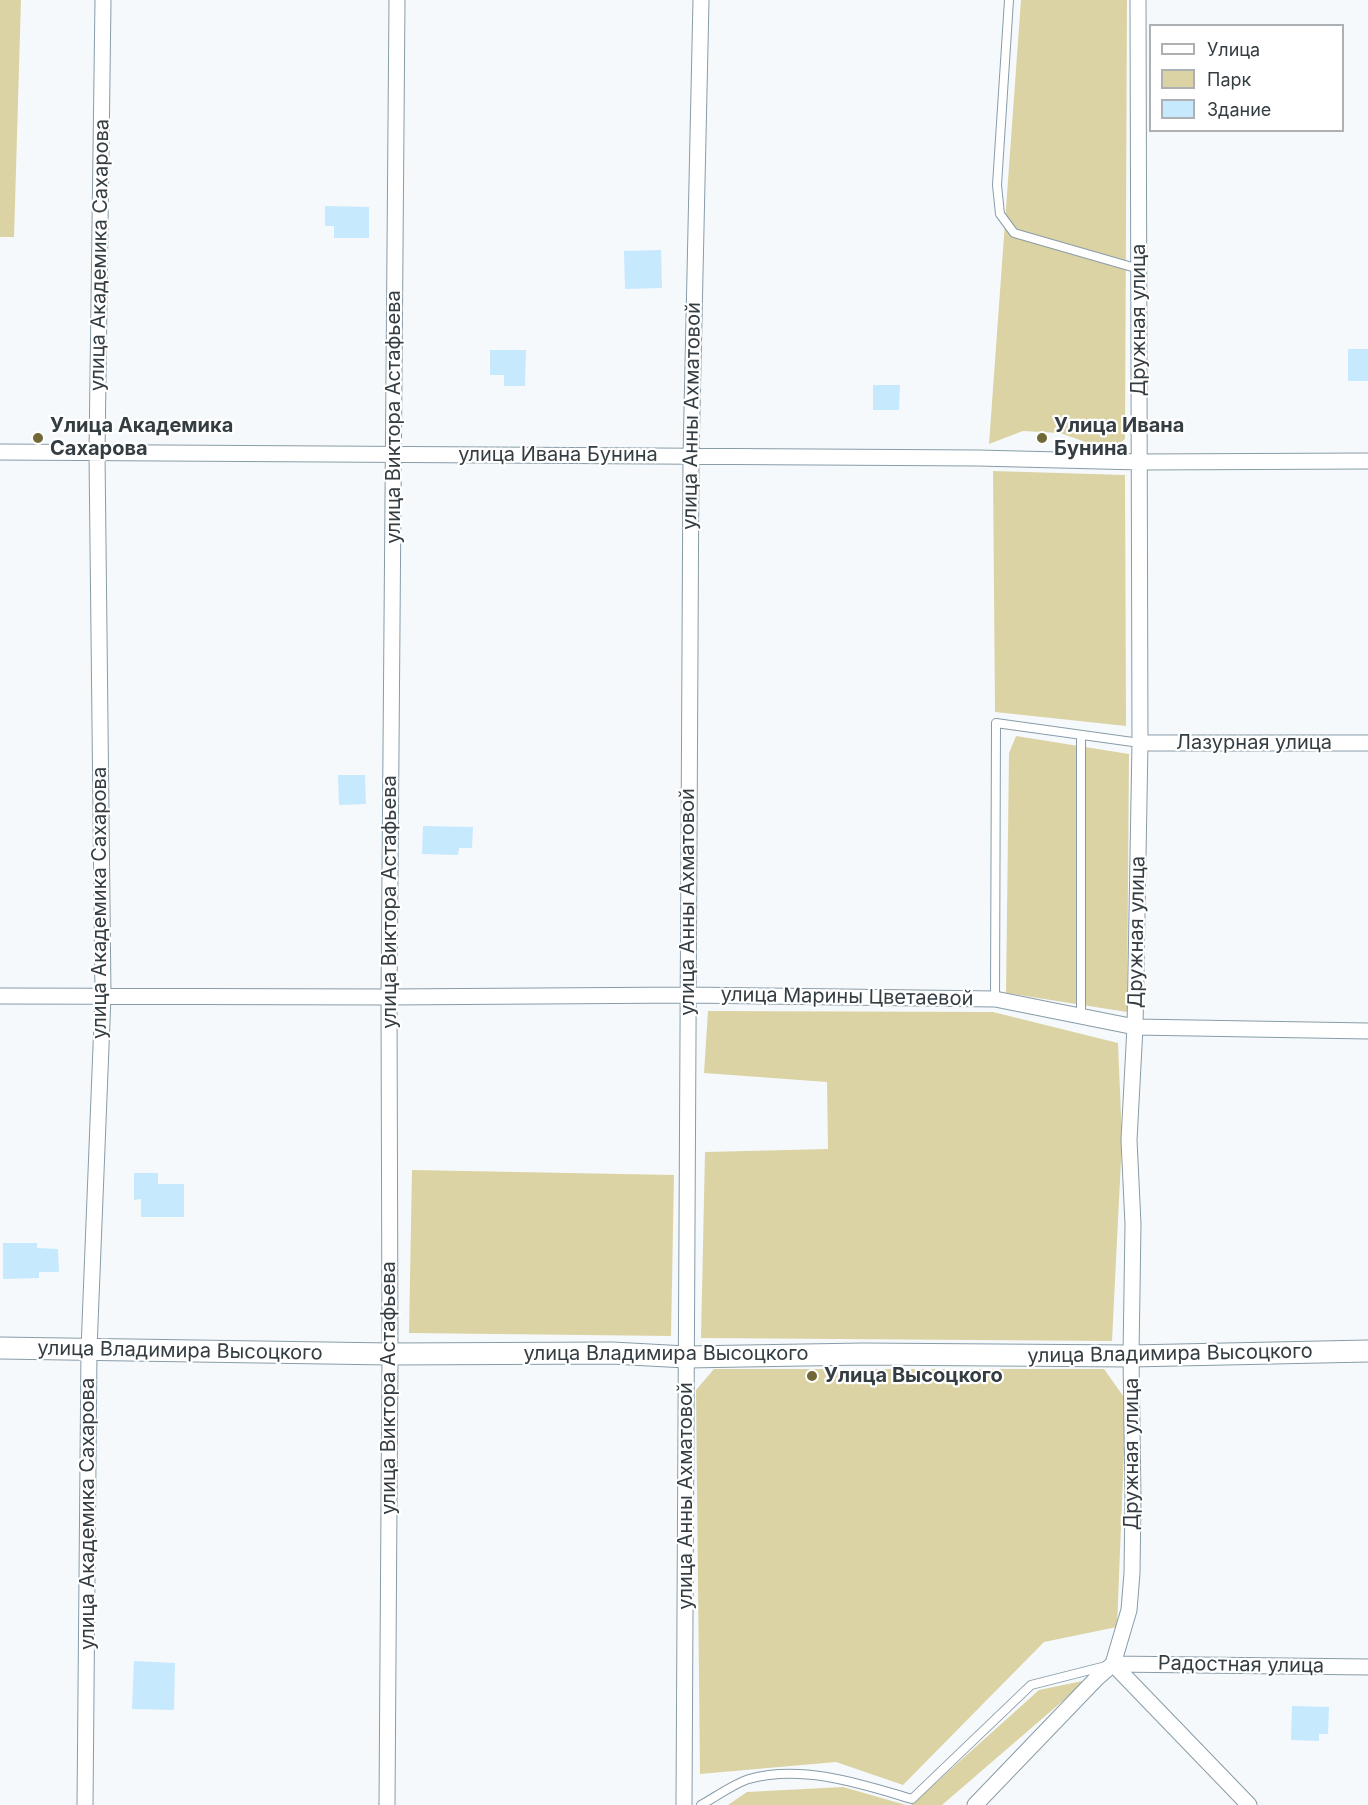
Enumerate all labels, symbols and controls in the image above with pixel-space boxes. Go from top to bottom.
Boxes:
legend [1149,24,1344,132]
text: Улица [1207,39,1260,60]
text: Парк [1207,69,1251,90]
text: Здание [1207,99,1271,120]
street label: улица Академика Сахарова [86,119,114,391]
street label: Дружная улица [1127,244,1151,396]
street label: улица Виктора Астафьева [382,290,406,544]
street label: улица Анны Ахматовой [678,302,706,530]
place label: Улица Академика Сахарова [50,414,233,461]
place label: Улица Ивана Бунина [1054,414,1184,461]
marker: Улица Академика Сахарова [31,431,45,445]
marker: Улица Ивана Бунина [1035,431,1049,445]
street label: улица Ивана Бунина [458,443,658,467]
street label: Лазурная улица [1176,731,1332,755]
street label: улица Академика Сахарова [88,767,112,1039]
street label: улица Виктора Астафьева [378,775,402,1029]
street label: улица Анны Ахматовой [676,788,700,1016]
street label: Дружная улица [1124,856,1150,1008]
street label: улица Марины Цветаевой [720,983,974,1011]
street label: улица Виктора Астафьева [377,1261,401,1515]
street label: улица Владимира Высоцкого [37,1337,323,1365]
street label: улица Владимира Высоцкого [1027,1340,1313,1368]
street label: улица Владимира Высоцкого [523,1342,809,1366]
place label: Улица Высоцкого [824,1364,1003,1388]
marker: Улица Высоцкого [805,1369,819,1383]
street label: улица Академика Сахарова [76,1378,100,1650]
street label: Дружная улица [1120,1378,1144,1530]
street label: улица Анны Ахматовой [674,1382,698,1610]
street label: Радостная улица [1158,1652,1324,1678]

